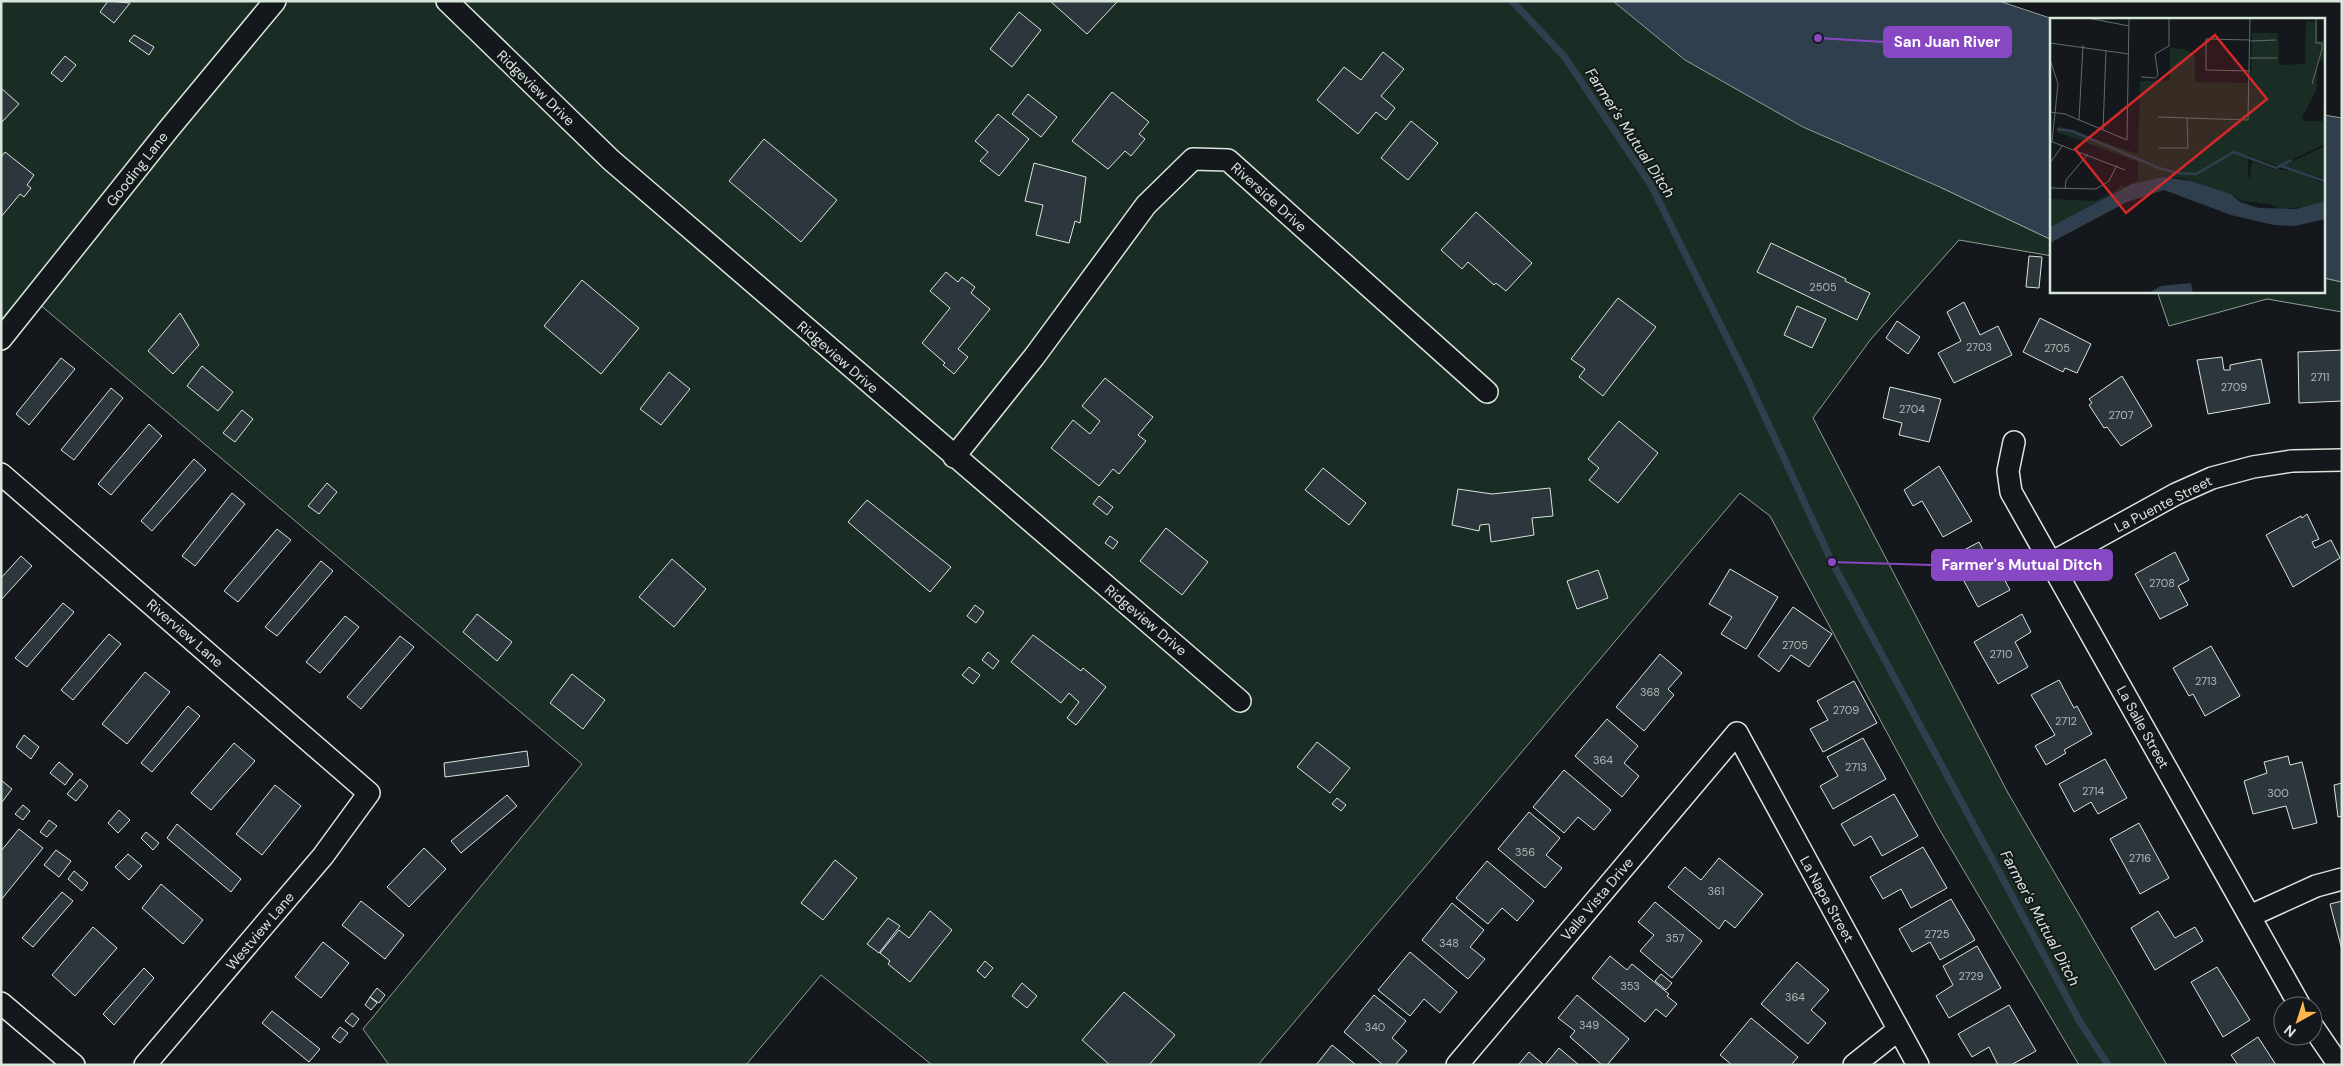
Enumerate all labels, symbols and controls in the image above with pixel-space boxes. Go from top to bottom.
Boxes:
inset map [2050,18,2326,292]
callout: San Juan River [1884,27,2011,57]
text: San Juan River [1894,32,2000,52]
street label: Ridgeview Drive [493,46,579,130]
water label: Farmer's Mutual Ditch [1580,64,1680,202]
street label: Gooding Lane [102,128,172,210]
street label: Riverside Drive [1227,158,1311,236]
house number: 2505 [1809,280,1837,294]
street label: Ridgeview Drive [794,317,882,397]
house number: 2703 [1966,340,1992,354]
house number: 2705 [2044,341,2070,355]
house number: 2711 [2311,370,2329,384]
house number: 2709 [2221,380,2247,394]
house number: 2704 [1899,402,1925,416]
house number: 2707 [2108,408,2134,422]
street label: La Puente Street [2111,472,2215,536]
callout: Farmer's Mutual Ditch [1932,550,2112,580]
text: Farmer's Mutual Ditch [1942,555,2102,575]
house number: 2708 [2149,576,2175,590]
street label: Ridgeview Drive [1101,580,1191,660]
street label: Riverview Lane [143,595,227,671]
house number: 2705 [1782,638,1808,652]
house number: 2710 [1989,647,2013,661]
house number: 2713 [2195,674,2217,688]
street label: La Salle Street [2113,682,2173,772]
house number: 368 [1640,685,1660,699]
house number: 2709 [1833,703,1859,717]
house number: 2712 [2055,714,2077,728]
house number: 364 [1593,753,1613,767]
house number: 2713 [1845,760,1867,774]
house number: 2714 [2082,784,2104,798]
house number: 300 [2267,786,2289,800]
house number: 356 [1515,845,1535,859]
water label: Farmer's Mutual Ditch [1996,847,2084,990]
house number: 2716 [2129,851,2151,865]
street label: La Napa Street [1796,853,1858,945]
street label: Valle Vista Drive [1557,854,1637,944]
house number: 361 [1708,884,1724,898]
street label: Westview Lane [222,888,298,974]
house number: 2725 [1925,927,1950,941]
house number: 357 [1666,931,1685,945]
house number: 348 [1439,936,1459,950]
house number: 2729 [1959,969,1984,983]
house number: 353 [1620,979,1640,993]
house number: 364 [1785,990,1805,1004]
north arrow [2273,996,2323,1046]
house number: 349 [1579,1018,1599,1032]
house number: 340 [1365,1020,1385,1034]
text: N [2280,1021,2299,1041]

